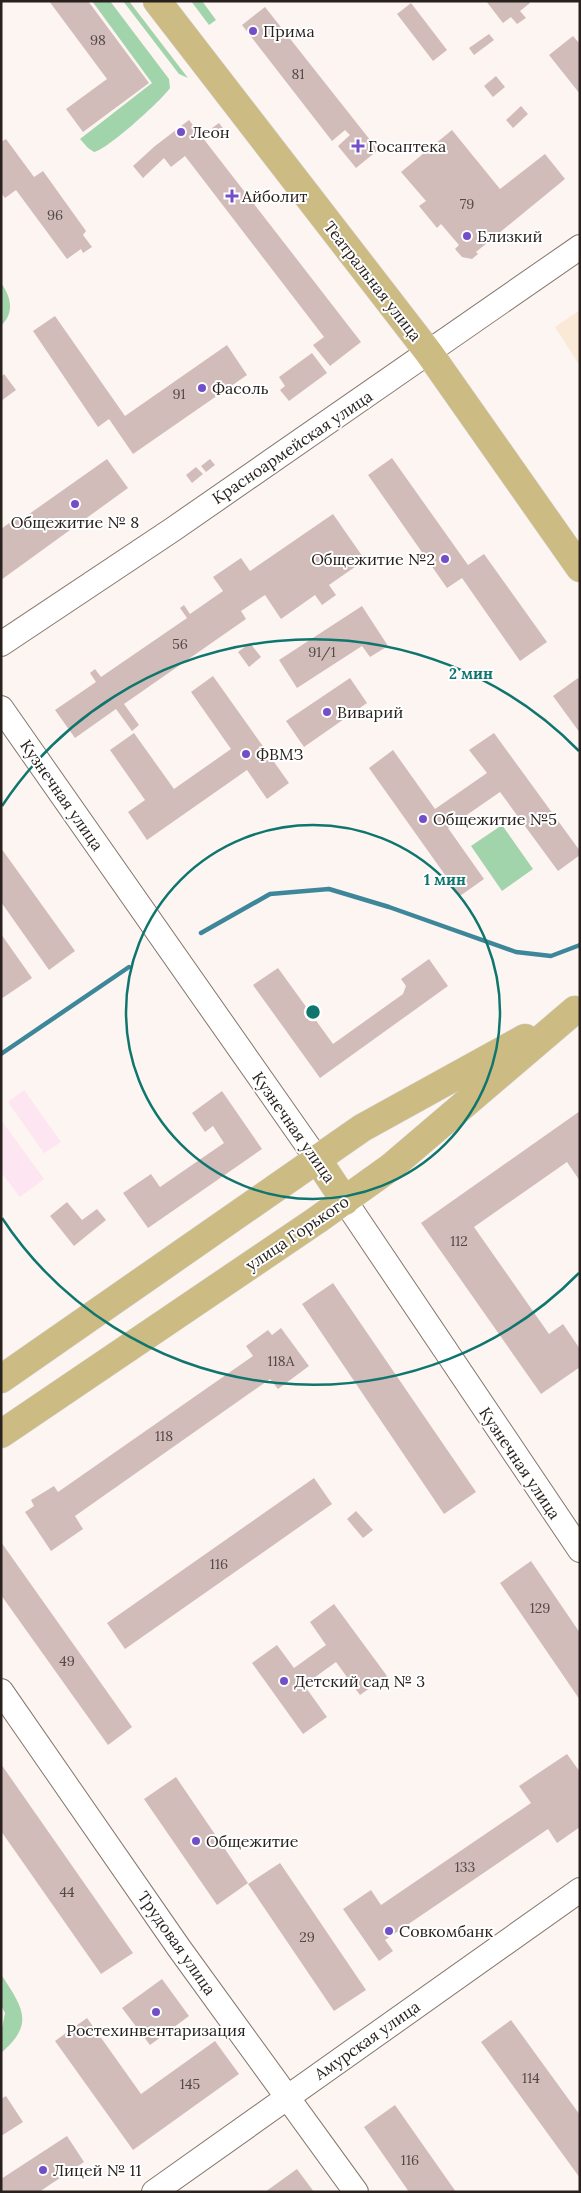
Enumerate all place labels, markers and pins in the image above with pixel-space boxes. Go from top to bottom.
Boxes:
place label: Прима [263,21,315,41]
marker: Прима [247,25,259,37]
place label: Леон [191,122,230,142]
marker: Леон [175,126,187,138]
place label: Госаптека [368,136,446,156]
marker: Госаптека [352,140,364,152]
place label: Айболит [241,186,308,206]
marker: Айболит [226,190,238,202]
place label: Близкий [477,226,542,246]
marker: Близкий [461,230,473,242]
place label: Фасоль [212,378,269,398]
marker: Фасоль [196,382,208,394]
marker: Общежитие № 8 [69,498,81,510]
place label: Общежитие № 8 [11,512,139,532]
place label: Общежитие №2 [311,549,435,569]
marker: Общежитие №2 [439,553,451,565]
place label: Виварий [337,702,403,722]
marker: Виварий [321,706,333,718]
place label: ФВМЗ [256,744,304,764]
marker: ФВМЗ [240,748,252,760]
place label: Общежитие №5 [433,809,557,829]
marker: Общежитие №5 [417,813,429,825]
centre of rings [304,1003,322,1021]
place label: Детский сад № 3 [294,1671,425,1691]
marker: Детский сад № 3 [278,1675,290,1687]
place label: Общежитие [206,1831,299,1851]
marker: Общежитие [190,1835,202,1847]
place label: Совкомбанк [399,1921,493,1941]
marker: Совкомбанк [383,1925,395,1937]
marker: Ростехинвентаризация [150,2006,162,2018]
place label: Ростехинвентаризация [66,2020,246,2040]
place label: Лицей № 11 [53,2160,141,2180]
marker: Лицей № 11 [37,2164,49,2176]

